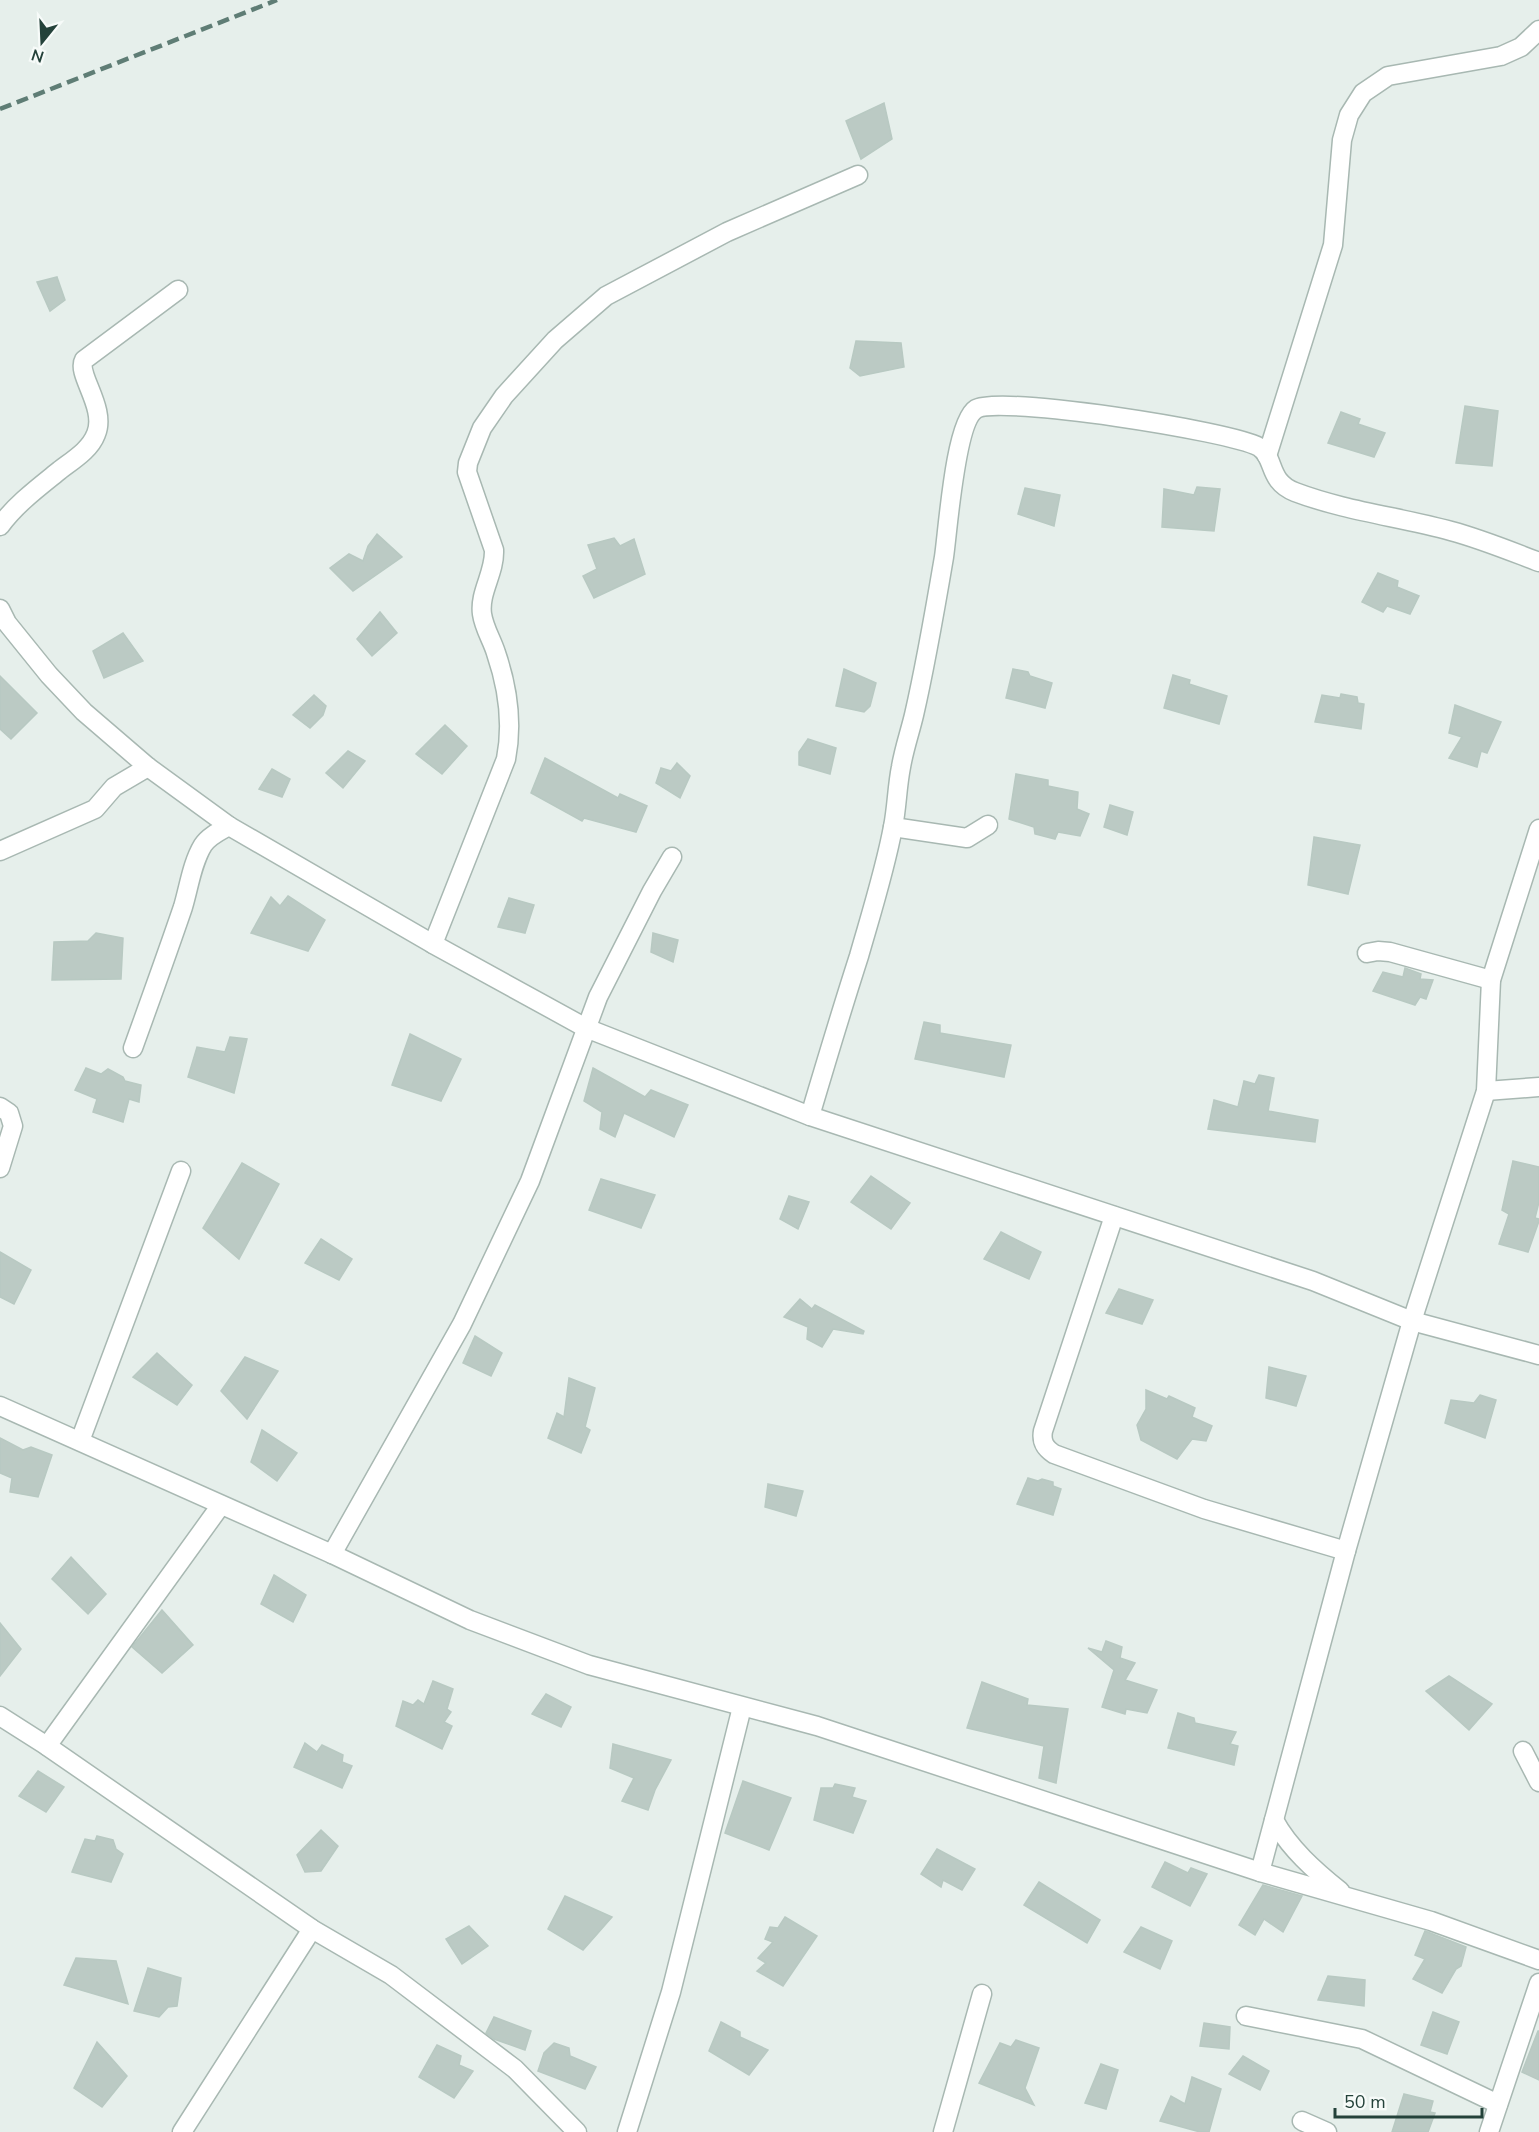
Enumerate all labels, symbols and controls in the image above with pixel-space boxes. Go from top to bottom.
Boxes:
north arrow [12,12,72,72]
text: N [29,43,47,68]
scale bar [1335,2081,1482,2119]
text: 50 m [1344,2090,1386,2114]

